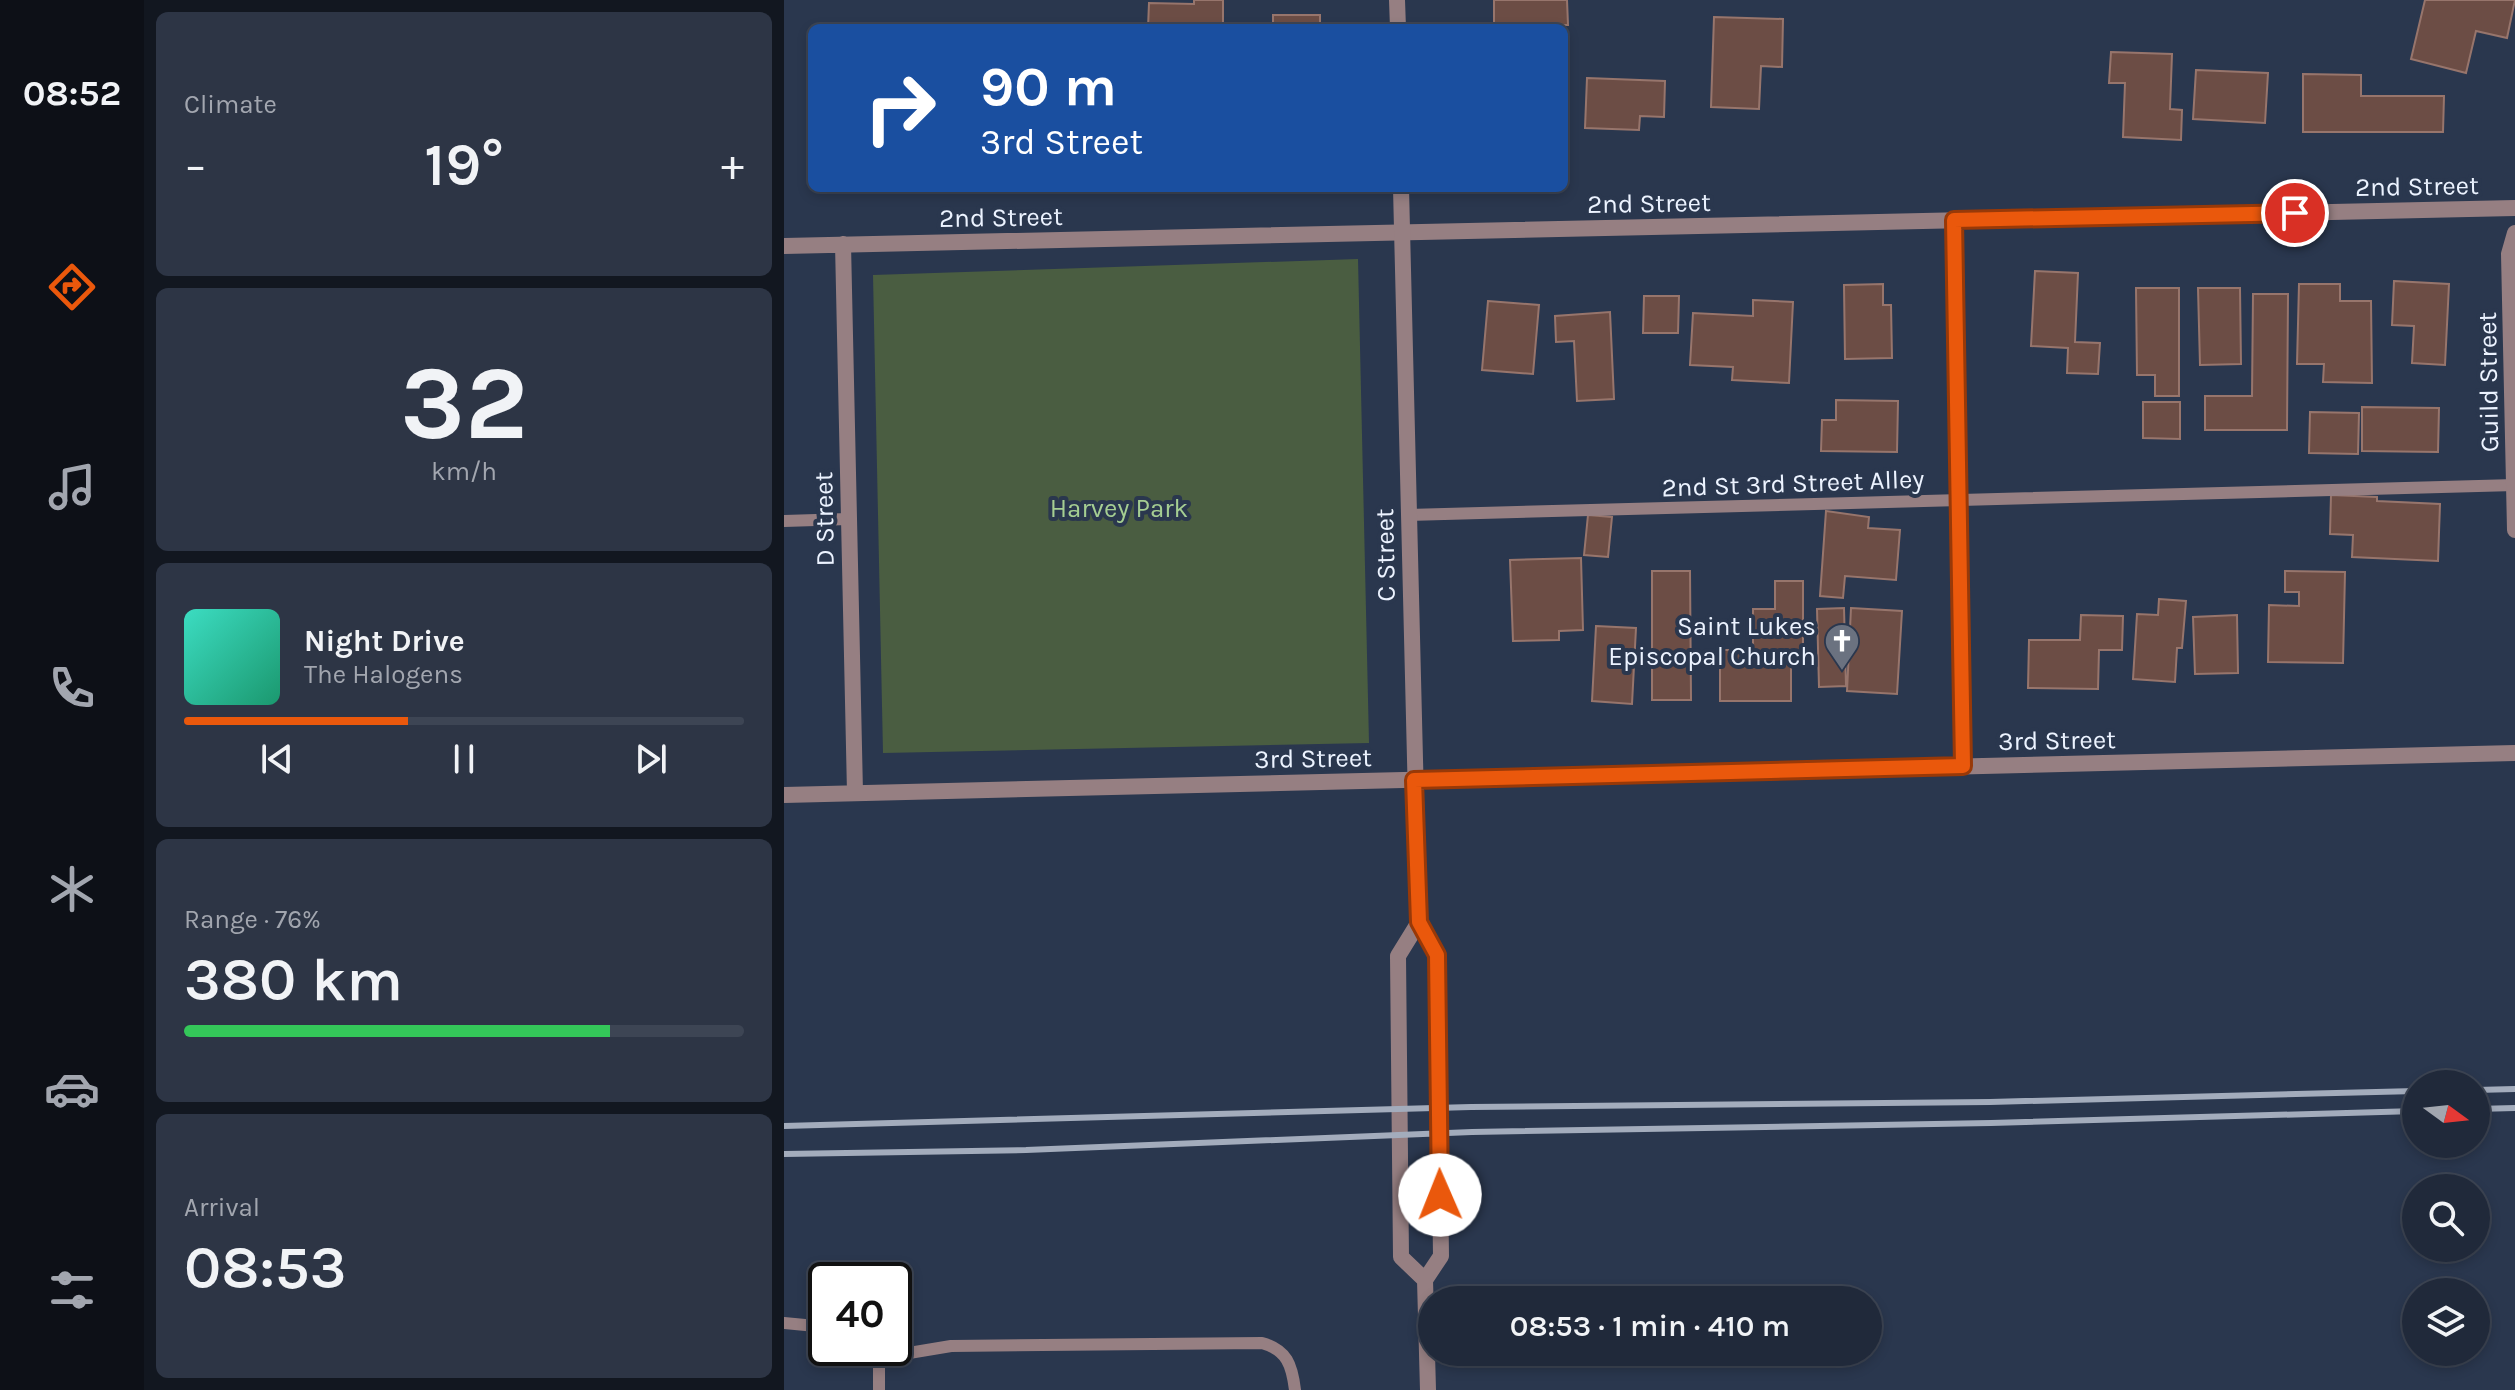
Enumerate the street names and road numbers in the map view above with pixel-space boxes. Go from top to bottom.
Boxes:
street label: 2nd Street [2355,170,2479,203]
street label: 2nd Street [1587,187,1711,220]
street label: 2nd Street [939,201,1063,234]
street label: Guild Street [2472,311,2505,452]
street label: 2nd St 3rd Street Alley [1661,463,1925,504]
street label: D Street [808,471,841,567]
street label: C Street [1369,508,1402,602]
street label: 3rd Street [1998,724,2116,757]
street label: 3rd Street [1254,742,1372,775]

